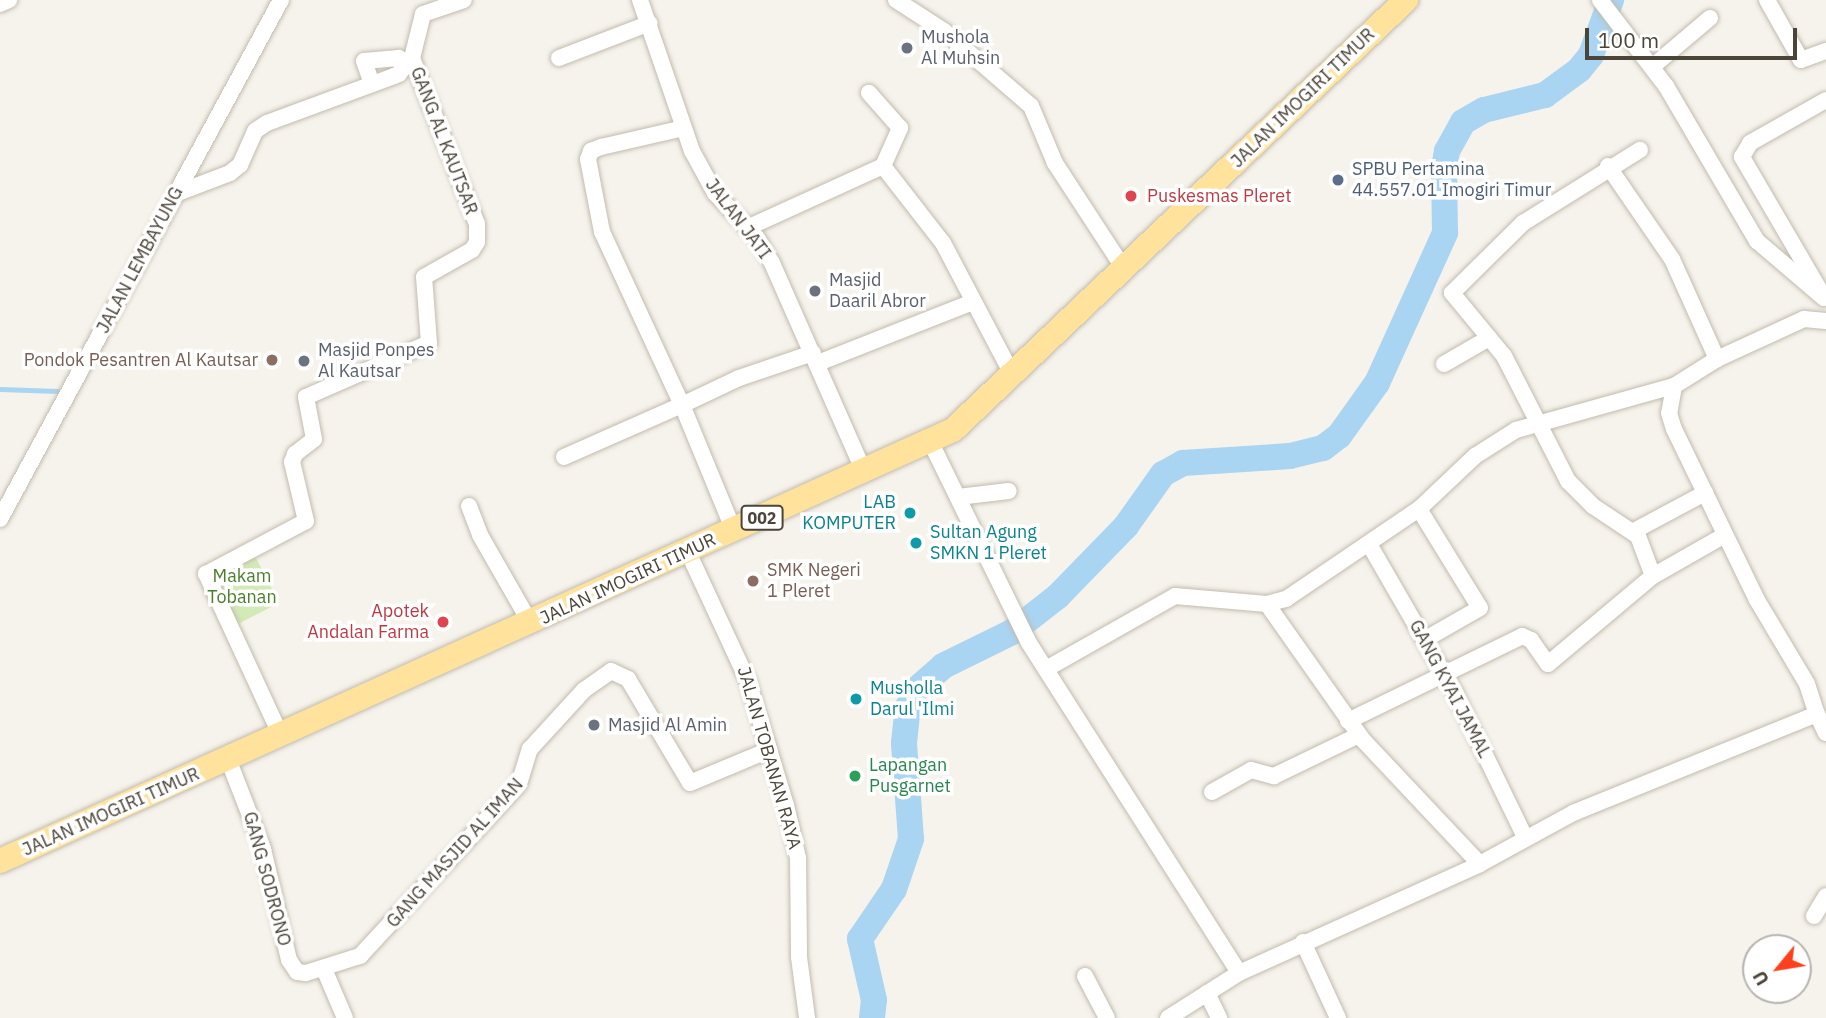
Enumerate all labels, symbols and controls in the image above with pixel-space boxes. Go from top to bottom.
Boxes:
scale bar [1588,14,1800,58]
street label: JALAN IMOGIRI TIMUR [1227,24,1379,172]
text: 100 m [1598,26,1659,54]
place label: Mushola Al Muhsin [921,27,1000,70]
marker: Mushola Al Muhsin [899,40,915,56]
street label: GANG AL KAUTSAR [406,64,482,218]
place label: SPBU Pertamina 44.557.01 Imogiri Timur [1352,159,1551,202]
marker: SPBU Pertamina 44.557.01 Imogiri Timur [1330,172,1346,188]
street label: JALAN JATI [701,174,775,264]
street label: JALAN LEMBAYUNG [92,183,188,337]
place label: Puskesmas Pleret [1147,185,1291,207]
marker: Puskesmas Pleret [1121,186,1141,206]
place label: Masjid Daaril Abror [829,270,926,312]
marker: Masjid Daaril Abror [807,283,823,299]
place label: Masjid Ponpes Al Kautsar [318,340,435,382]
place label: Pondok Pesantren Al Kautsar [24,349,258,371]
marker: Pondok Pesantren Al Kautsar [264,352,280,368]
marker: Masjid Ponpes Al Kautsar [296,353,312,369]
place label: LAB KOMPUTER [802,492,896,534]
road number: 002 [739,505,785,530]
marker: LAB KOMPUTER [902,505,918,521]
place label: Sultan Agung SMKN 1 Pleret [930,522,1047,564]
street label: JALAN IMOGIRI TIMUR [537,529,719,629]
marker: Sultan Agung SMKN 1 Pleret [908,535,924,551]
place label: SMK Negeri 1 Pleret [767,560,861,602]
park label: Makam Tobanan [207,566,277,608]
marker: SMK Negeri 1 Pleret [745,573,761,589]
place label: Apotek Andalan Farma [307,601,429,644]
marker: Apotek Andalan Farma [435,614,451,630]
street label: GANG KYAI JAMAL [1405,616,1495,762]
street label: JALAN TOBANAN RAYA [733,664,805,852]
place label: Musholla Darul 'Ilmi [870,678,954,720]
marker: Musholla Darul 'Ilmi [848,691,864,707]
place label: Masjid Al Amin [608,714,727,736]
marker: Masjid Al Amin [586,717,602,733]
place label: Lapangan Pusgarnet [869,755,951,798]
street label: JALAN IMOGIRI TIMUR [19,763,203,861]
marker: Lapangan Pusgarnet [847,768,863,784]
street label: GANG MASJID AL IMAN [382,774,528,932]
street label: GANG SODRONO [239,809,295,949]
north arrow [1742,934,1812,1004]
text: U [1747,967,1774,990]

